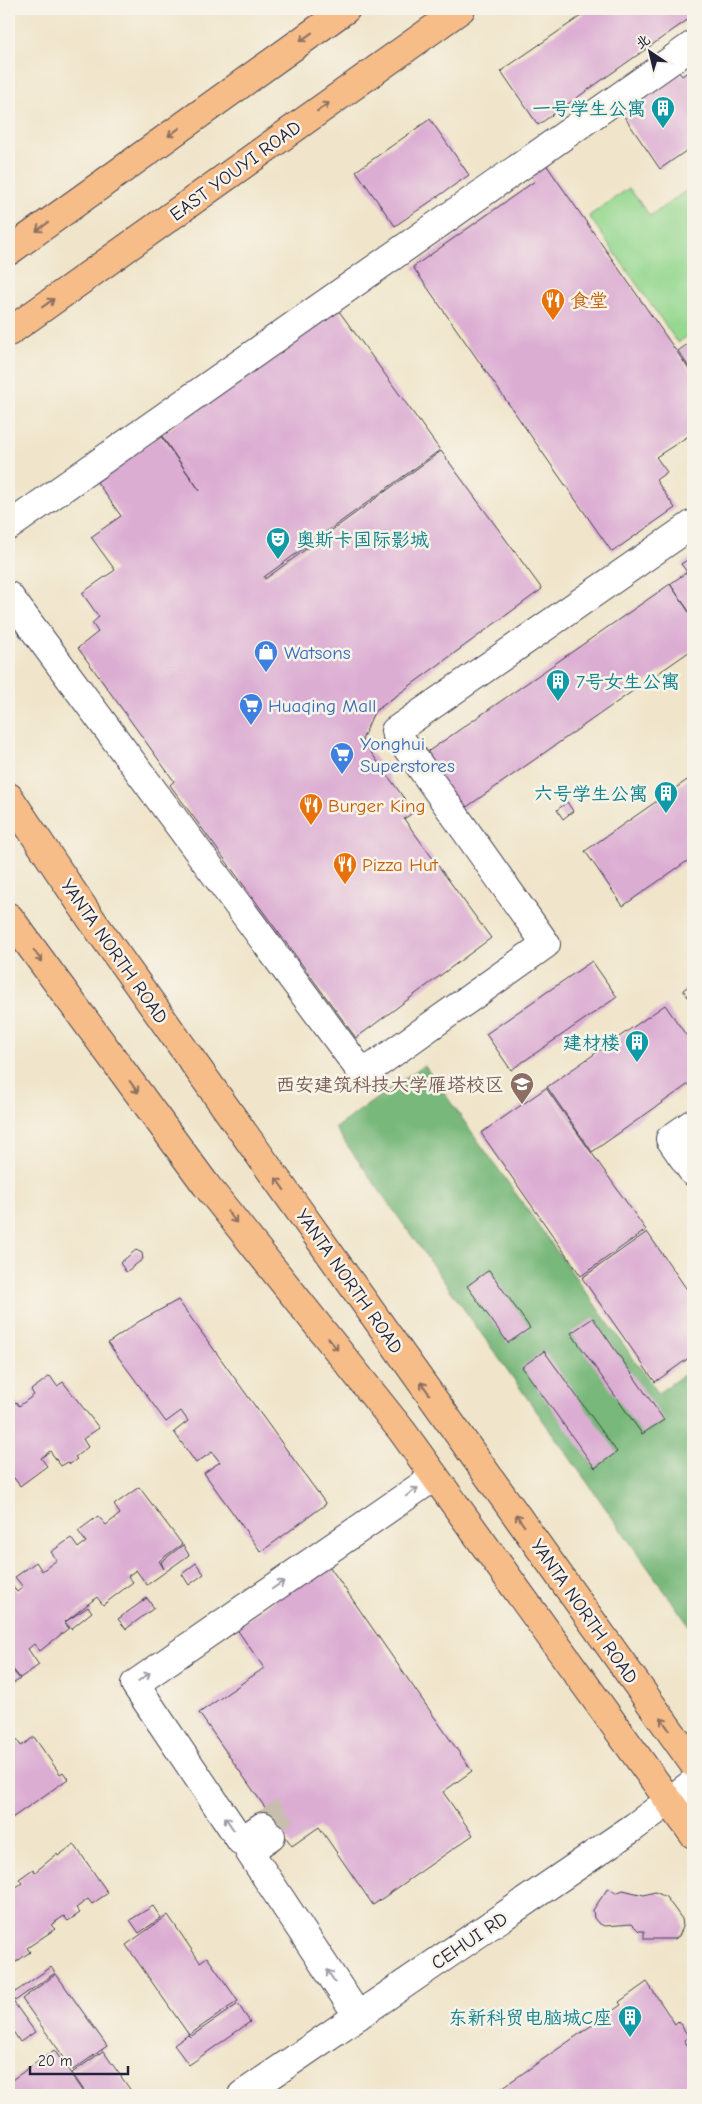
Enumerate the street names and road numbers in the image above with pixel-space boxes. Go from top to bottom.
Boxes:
street label: EAST YOUYI ROAD [166,116,305,226]
street label: YANTA NORTH ROAD [56,875,172,1028]
street label: YANTA NORTH ROAD [291,1205,407,1358]
street label: YANTA NORTH ROAD [526,1535,642,1688]
street label: CEHUI RD [427,1907,512,1974]

